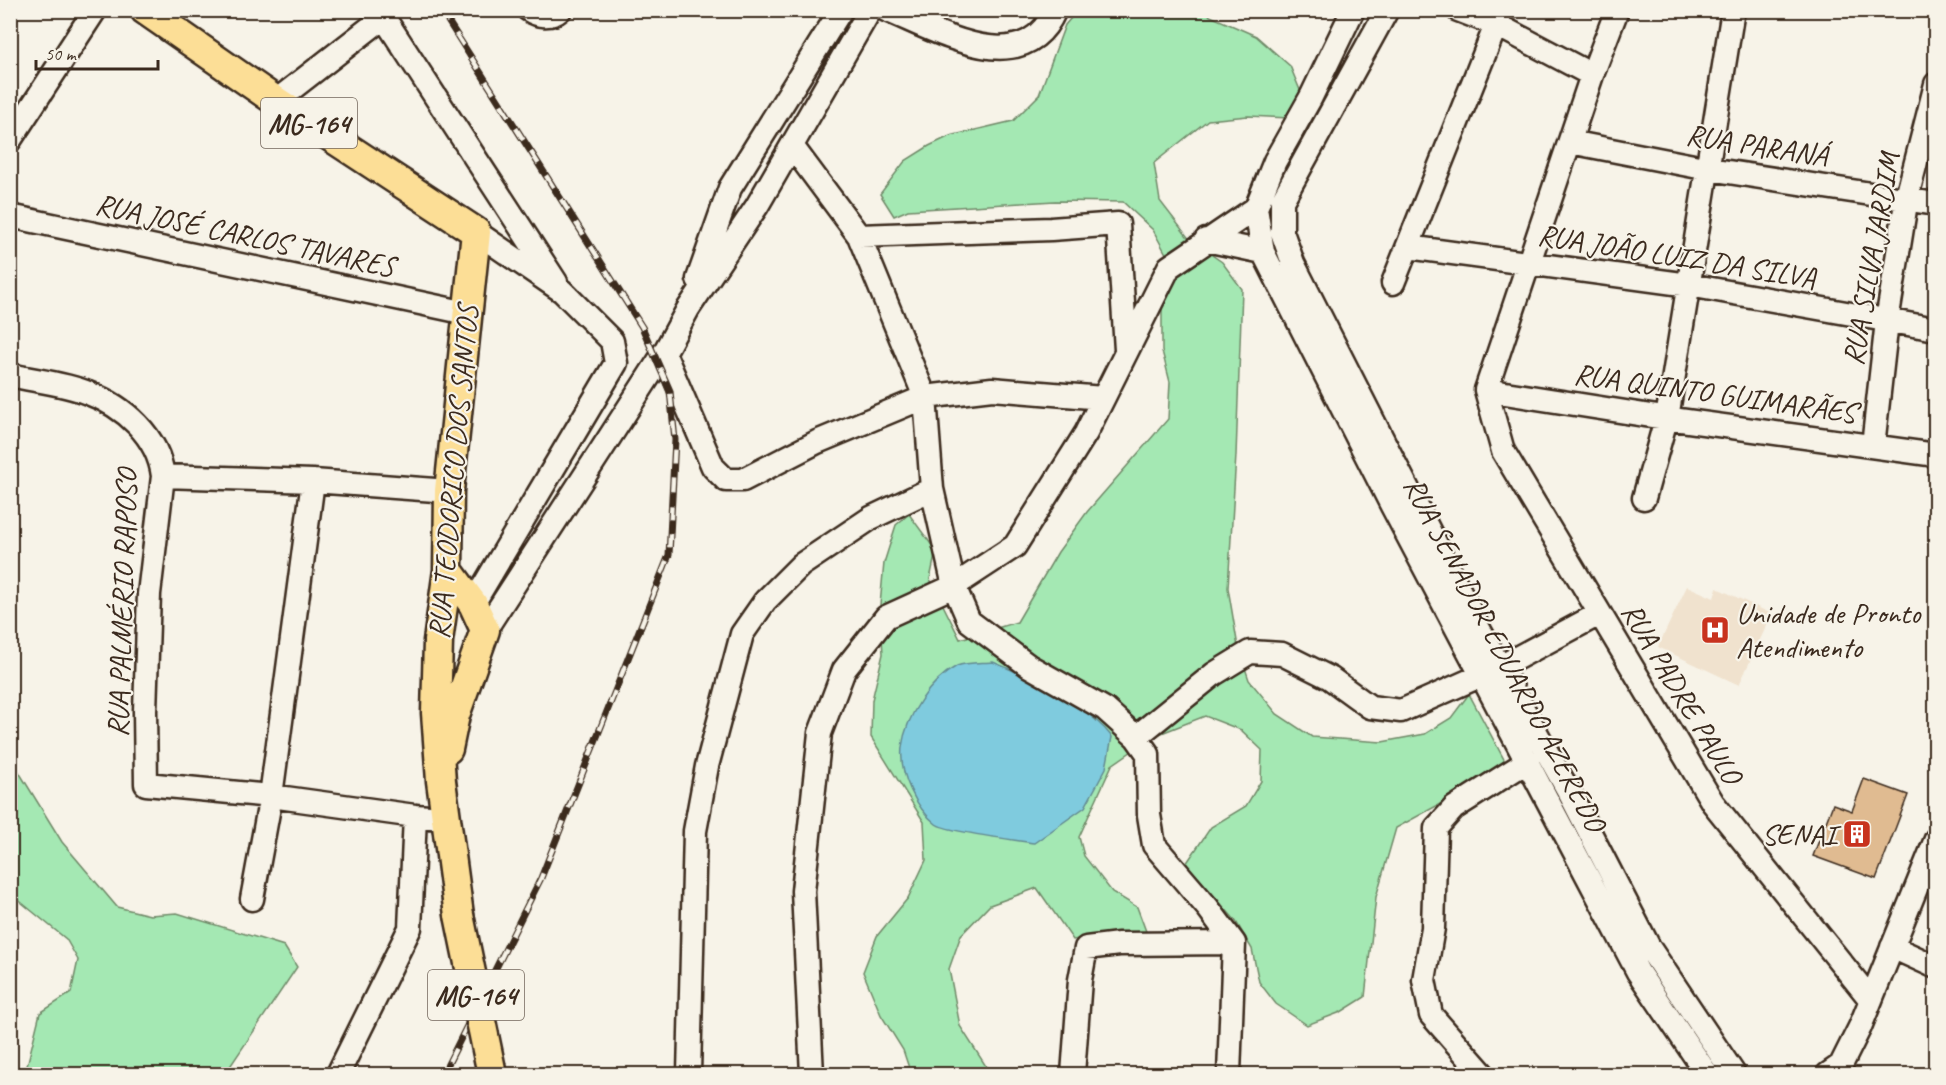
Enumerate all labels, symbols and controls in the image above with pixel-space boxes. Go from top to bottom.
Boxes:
scale bar [36,33,158,71]
text: 50 m [45,43,78,65]
road number: MG-164 [261,98,357,148]
street label: RUA PARANÁ [1684,115,1834,176]
street label: RUA SILVA JARDIM [1834,147,1909,368]
street label: RUA JOSÉ CARLOS TAVARES [92,185,401,286]
street label: RUA JOÃO LUIZ DA SILVA [1535,215,1820,297]
street label: RUA TEODORICO DOS SANTOS [419,300,487,640]
street label: RUA QUINTO GUIMARÃES [1572,354,1864,432]
street label: RUA PALMÉRIO RAPOSO [98,465,146,738]
street label: RUA SENADOR EDUARDO AZEREDO [1395,470,1616,840]
place label: Unidade de Pronto Atendimento [1736,594,1922,666]
street label: RUA PADRE PAULO [1613,596,1753,793]
hospital icon: Unidade de Pronto Atendimento [1699,614,1731,646]
place label: SENAI [1762,815,1842,853]
building icon: SENAI [1841,818,1873,850]
road number: MG-164 [428,970,524,1020]

